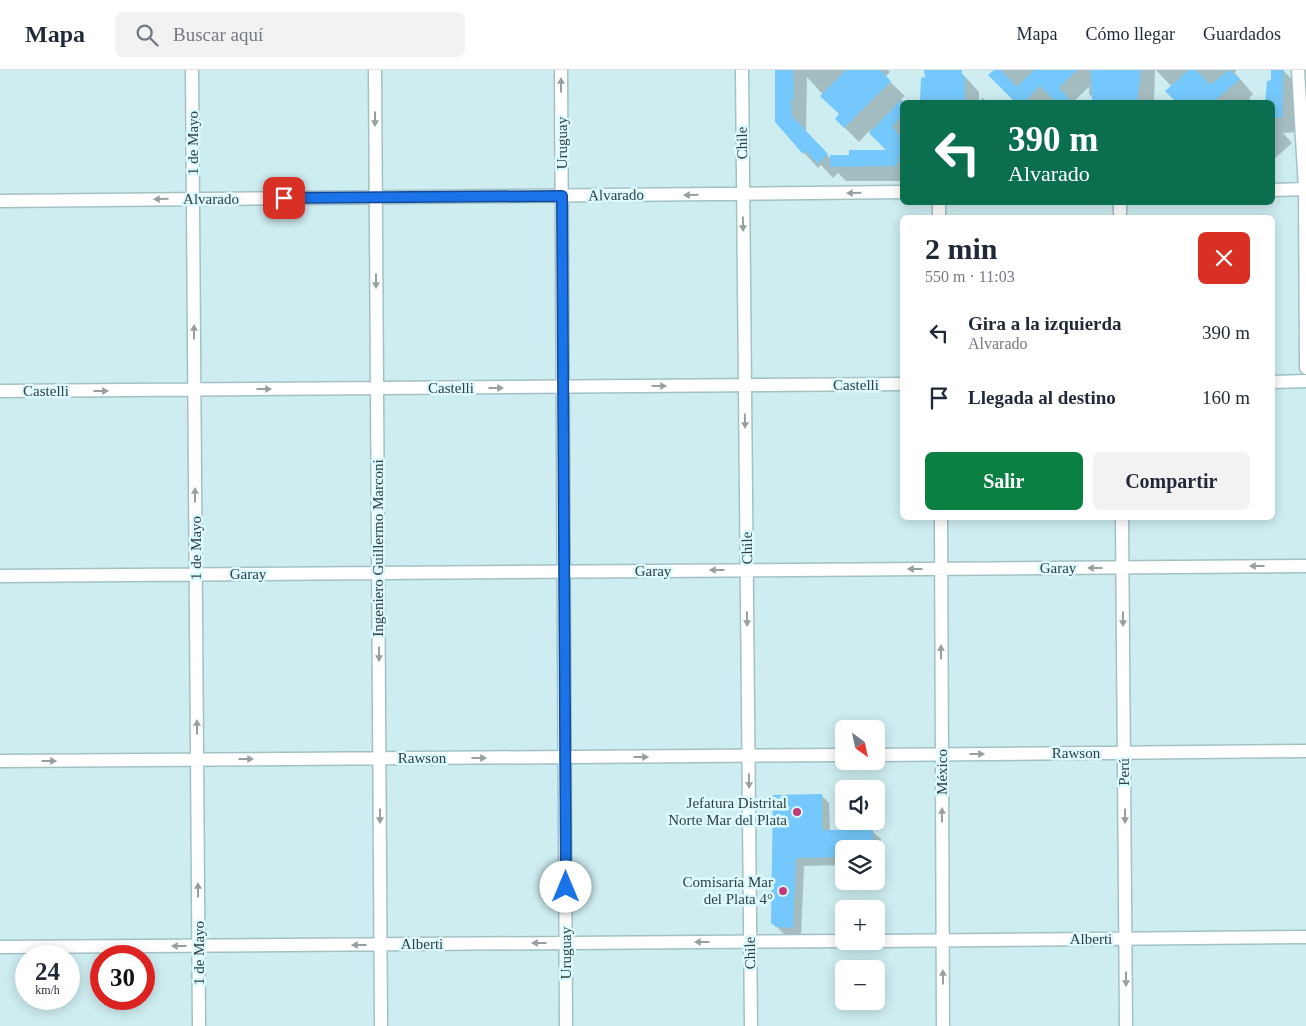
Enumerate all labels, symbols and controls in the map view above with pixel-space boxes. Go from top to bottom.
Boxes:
search box [115,12,465,57]
text: Mapa [25,21,85,47]
icon: search [133,21,161,49]
text: Buscar aquí [173,24,263,45]
text: Mapa [1017,24,1058,44]
text: Cómo llegar [1086,24,1175,44]
text: Guardados [1203,24,1281,44]
one-way arrow [557,77,565,93]
street label: 1 de Mayo [185,111,201,175]
one-way arrow [371,111,379,127]
street label: Uruguay [554,116,570,169]
icon: left [925,120,990,185]
text: 390 m [1008,120,1098,159]
street label: Chile [734,126,750,159]
text: Alvarado [1008,161,1090,186]
pin [263,177,305,219]
icon: arrive [270,184,298,212]
street label: Alvarado [588,187,644,203]
one-way arrow [846,189,862,197]
street label: Alvarado [183,191,239,207]
one-way arrow [683,191,699,199]
one-way arrow [153,196,169,204]
one-way arrow [739,216,747,232]
text: 2 min [925,232,998,265]
button: close [1198,232,1250,284]
text: 550 m · 11:03 [925,268,1015,285]
one-way arrow [372,273,380,289]
text: Gira a la izquierda [968,313,1122,334]
icon: left [925,319,953,347]
text: 390 m [1202,322,1250,343]
one-way arrow [190,324,198,340]
text: Alvarado [968,335,1028,352]
street label: Castelli [833,377,879,393]
street label: Castelli [428,380,474,396]
one-way arrow [651,382,667,390]
street label: Castelli [23,383,69,399]
one-way arrow [488,384,504,392]
icon: arrive [925,384,953,412]
one-way arrow [256,385,272,393]
one-way arrow [93,387,109,395]
text: Llegada al destino [968,387,1116,408]
text: 160 m [1202,387,1250,408]
one-way arrow [741,413,749,429]
button: Salir [925,452,1083,510]
button: Compartir [1093,452,1250,510]
street label: Ingeniero Guillermo Marconi [370,459,386,637]
one-way arrow [191,487,199,503]
street label: 1 de Mayo [188,516,204,580]
street label: Chile [739,531,755,564]
street label: Garay [1040,560,1077,576]
one-way arrow [1249,562,1265,570]
street label: Garay [635,563,672,579]
one-way arrow [1087,564,1103,572]
one-way arrow [907,565,923,573]
street label: Garay [230,566,267,582]
one-way arrow [709,566,725,574]
one-way arrow [743,611,751,627]
one-way arrow [1119,611,1127,627]
one-way arrow [937,644,945,660]
one-way arrow [375,646,383,662]
one-way arrow [193,719,201,735]
north arrow [835,720,885,770]
map controls [835,720,885,1010]
street label: Rawson [1052,745,1101,761]
street label: México [934,749,950,795]
street label: Rawson [398,750,447,766]
one-way arrow [970,750,986,758]
one-way arrow [633,752,649,760]
one-way arrow [471,754,487,762]
one-way arrow [238,755,254,763]
one-way arrow [41,757,57,765]
street label: Perú [1116,758,1132,786]
one-way arrow [745,773,753,789]
button: sound [835,780,885,830]
place label: Jefatura Distrital Norte Mar del Plata [668,795,787,828]
marker: Jefatura Distrital Norte Mar del Plata [791,806,803,818]
one-way arrow [938,807,946,823]
one-way arrow [376,808,384,824]
one-way arrow [1121,808,1129,824]
button: layers [835,840,885,890]
position arrow [539,860,591,912]
place label: Comisaría Mar del Plata 4° [683,874,773,907]
one-way arrow [194,882,202,898]
marker: Comisaría Mar del Plata 4° [777,885,789,897]
button: + [835,900,885,950]
street label: 1 de Mayo [191,921,207,985]
street label: Uruguay [558,926,574,979]
street label: Alberti [1070,931,1112,947]
street label: Alberti [401,936,443,952]
street label: Chile [742,936,758,969]
one-way arrow [693,938,709,946]
one-way arrow [531,939,547,947]
one-way arrow [351,941,367,949]
one-way arrow [171,942,187,950]
speed limit sign: 30 [90,945,155,1010]
text: 24 [35,958,60,985]
button: − [835,960,885,1010]
one-way arrow [939,969,947,985]
one-way arrow [1122,971,1130,987]
text: km/h [35,983,60,997]

